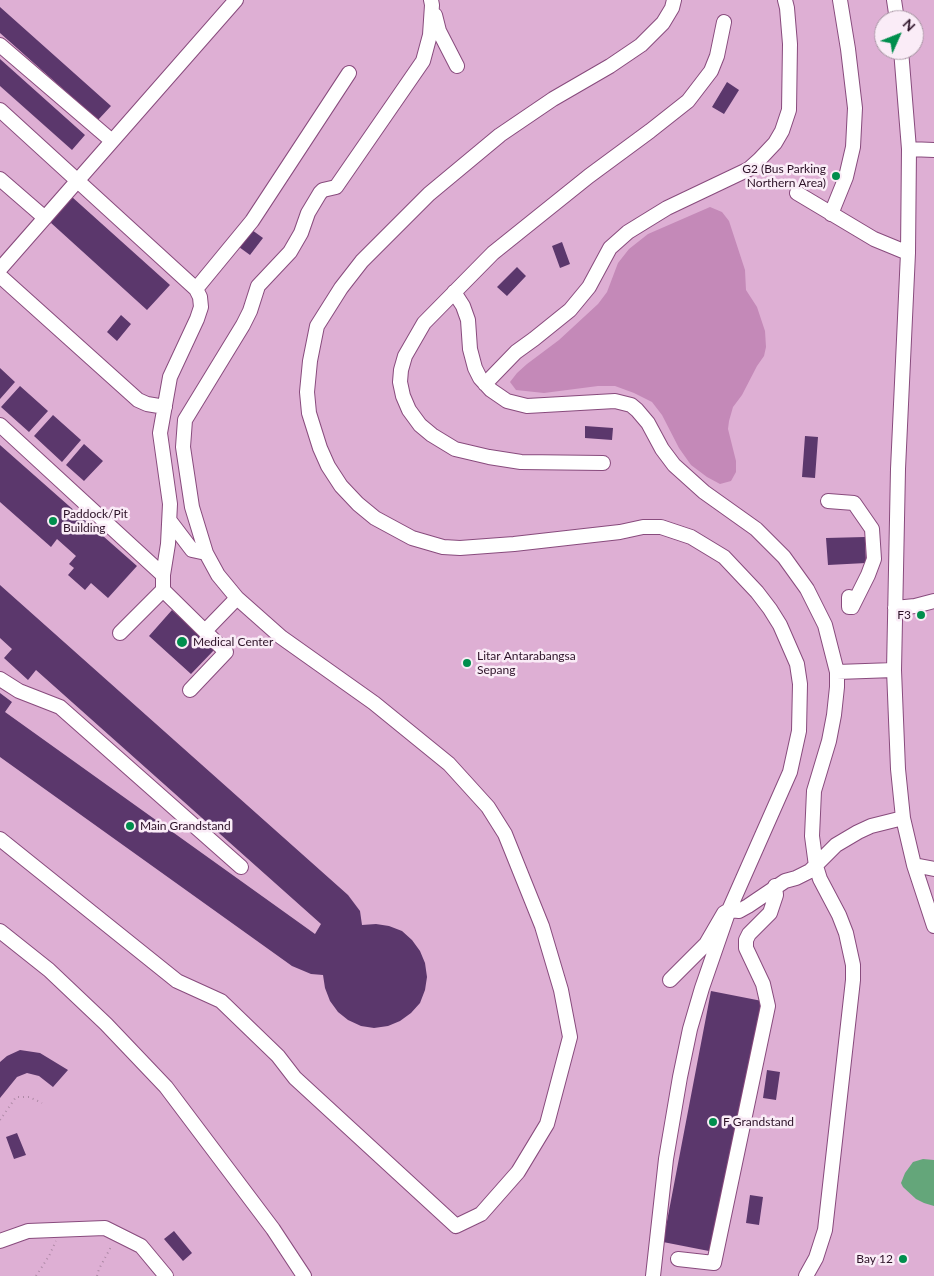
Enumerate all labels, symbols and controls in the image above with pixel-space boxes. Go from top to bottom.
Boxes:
north arrow [874,10,924,60]
text: N [900,15,919,35]
place label: G2 (Bus Parking Northern Area) [742,162,826,190]
marker: G2 (Bus Parking Northern Area) [830,170,842,182]
place label: Paddock/Pit Building [63,507,128,535]
marker: Paddock/Pit Building [47,515,59,527]
place label: F3 [897,608,911,622]
marker: F3 [915,609,927,621]
marker: Medical Center [175,635,189,649]
place label: Medical Center [193,635,273,649]
place label: Litar Antarabangsa Sepang [477,649,576,677]
marker: Litar Antarabangsa Sepang [461,657,473,669]
place label: Main Grandstand [140,819,231,833]
marker: Main Grandstand [124,820,136,832]
place label: F Grandstand [723,1115,794,1129]
marker: F Grandstand [707,1116,719,1128]
place label: Bay 12 [856,1252,893,1266]
marker: Bay 12 [897,1253,909,1265]

